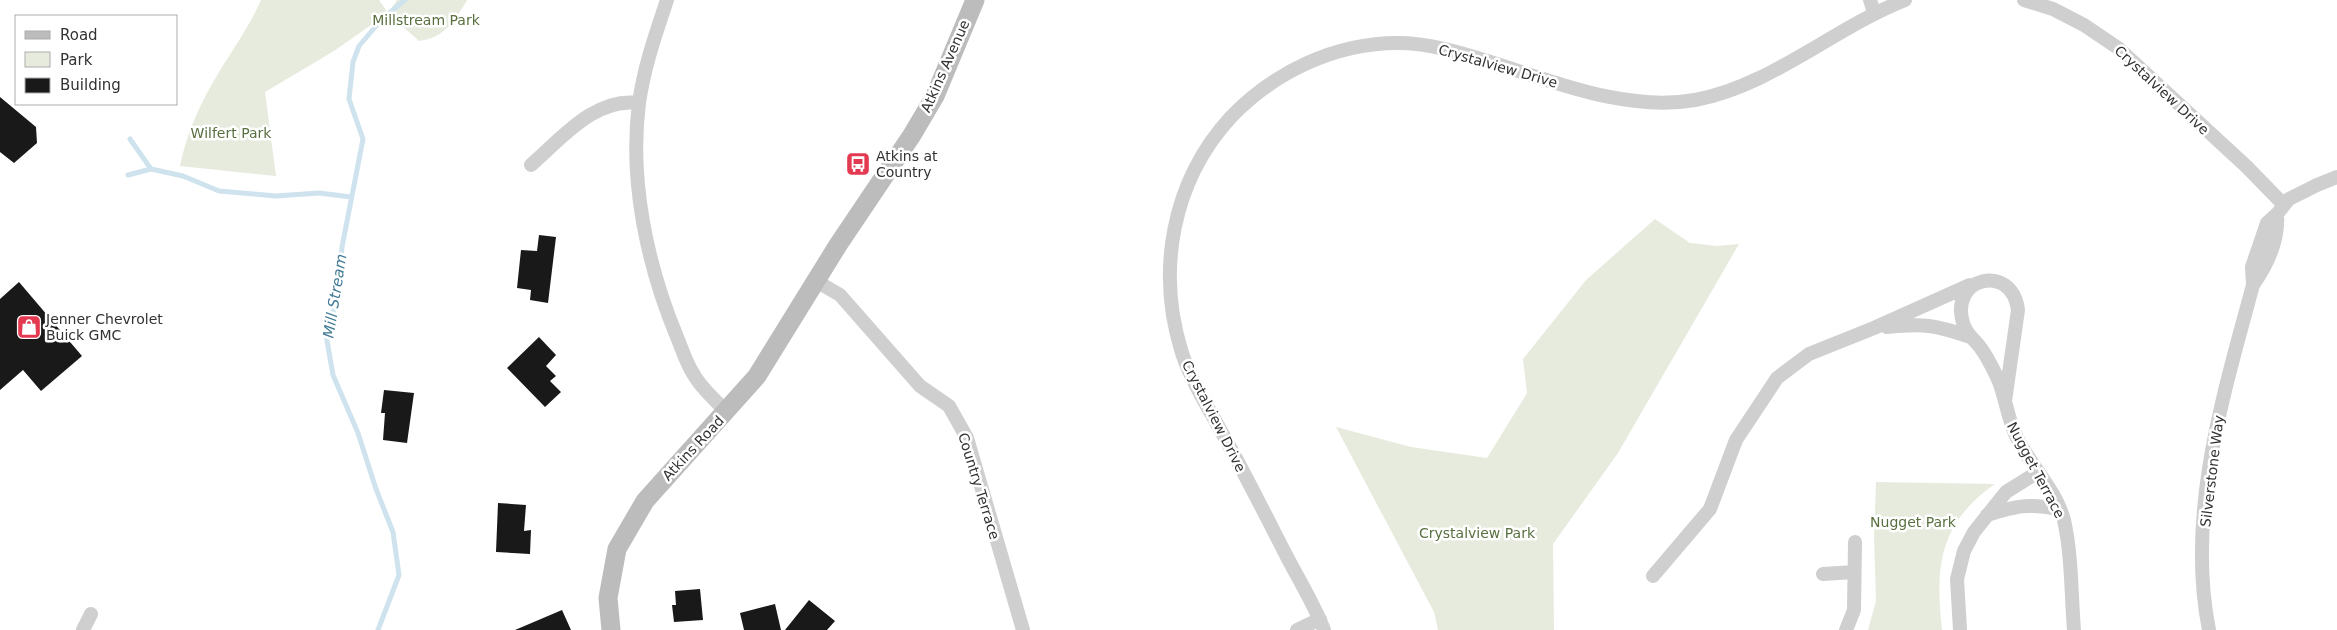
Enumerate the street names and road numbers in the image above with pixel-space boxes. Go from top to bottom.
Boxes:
street label: Atkins Avenue [917,17,973,115]
street label: Crystalview Drive [1437,41,1559,91]
street label: Crystalview Drive [2112,42,2212,138]
street label: Crystalview Drive [1179,358,1249,474]
street label: Atkins Road [659,412,727,484]
street label: Silverstone Way [2197,414,2227,528]
street label: Nugget Terrace [2004,419,2068,521]
street label: Country Terrace [955,431,1003,541]

